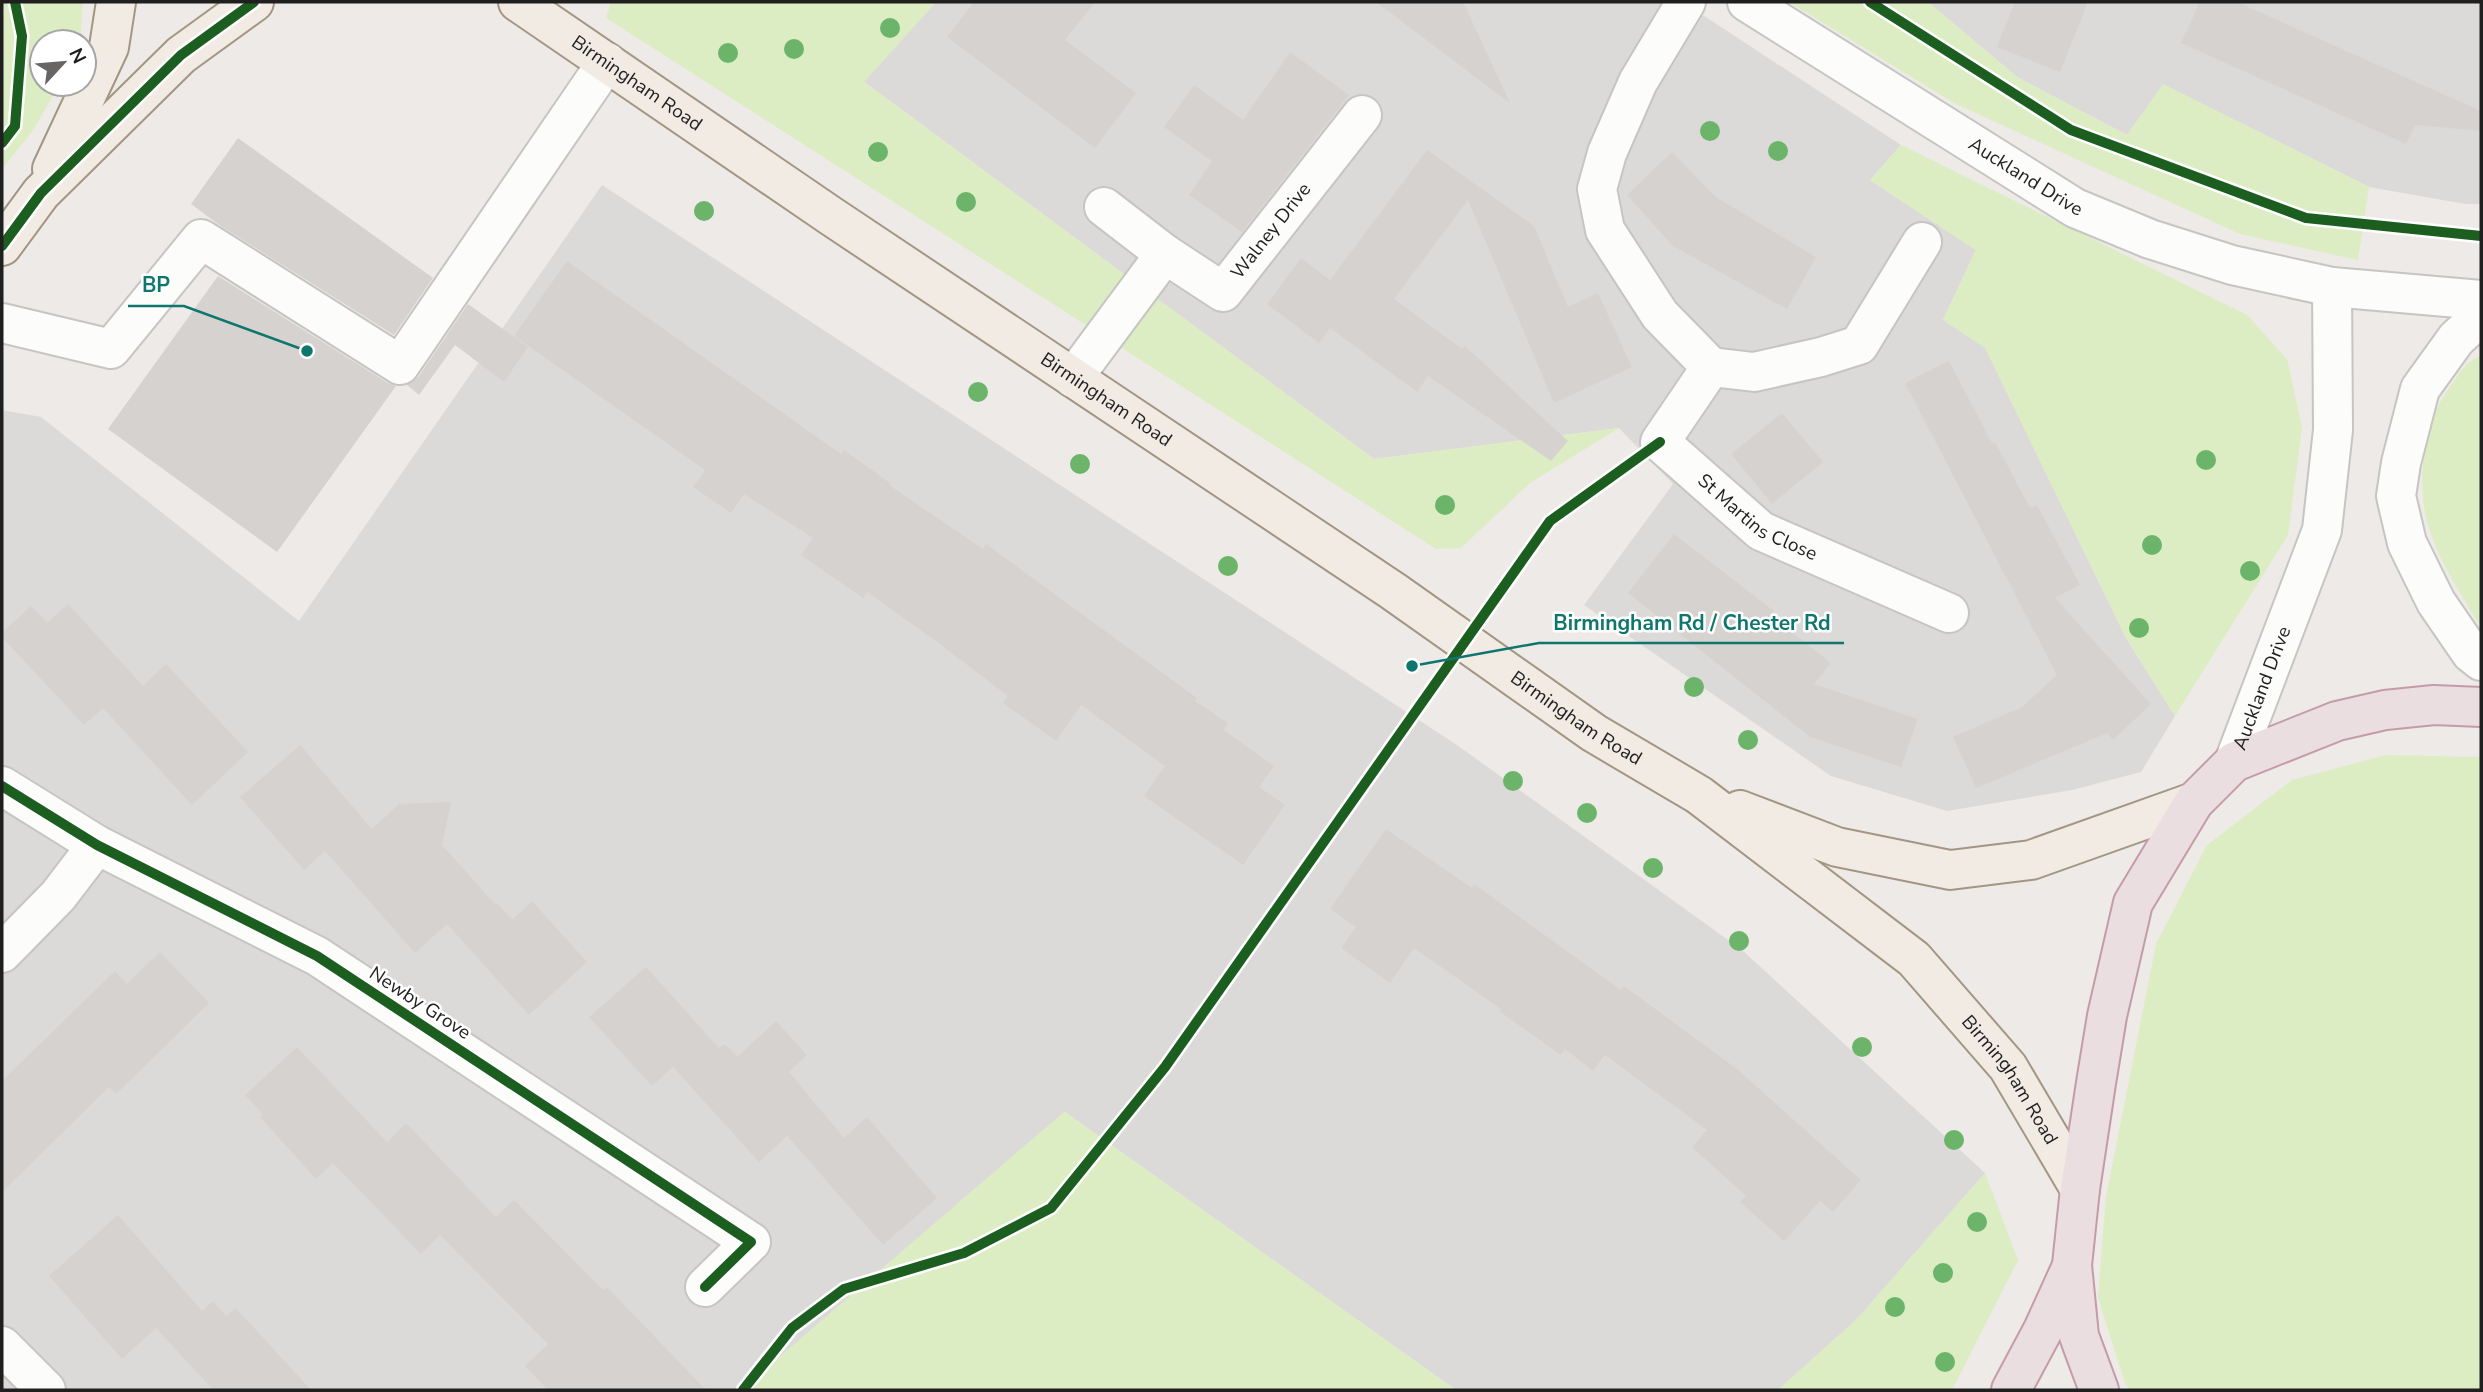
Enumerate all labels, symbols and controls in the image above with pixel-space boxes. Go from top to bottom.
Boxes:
north arrow [28,28,98,98]
street label: Birmingham Road [566,29,707,137]
text: N [63,44,92,68]
street label: Auckland Drive [1963,131,2086,223]
street label: Walney Drive [1225,177,1317,285]
callout: BP [128,264,184,306]
text: BP [142,271,170,299]
street label: Birmingham Road [1035,346,1177,453]
street label: St Martins Close [1692,468,1821,567]
callout: Birmingham Rd / Chester Rd [1539,601,1844,643]
text: Birmingham Rd / Chester Rd [1553,609,1831,637]
street label: Auckland Drive [2227,623,2297,754]
street label: Birmingham Road [1505,665,1647,771]
street label: Newby Grove [364,960,476,1046]
street label: Birmingham Road [1956,1010,2064,1149]

